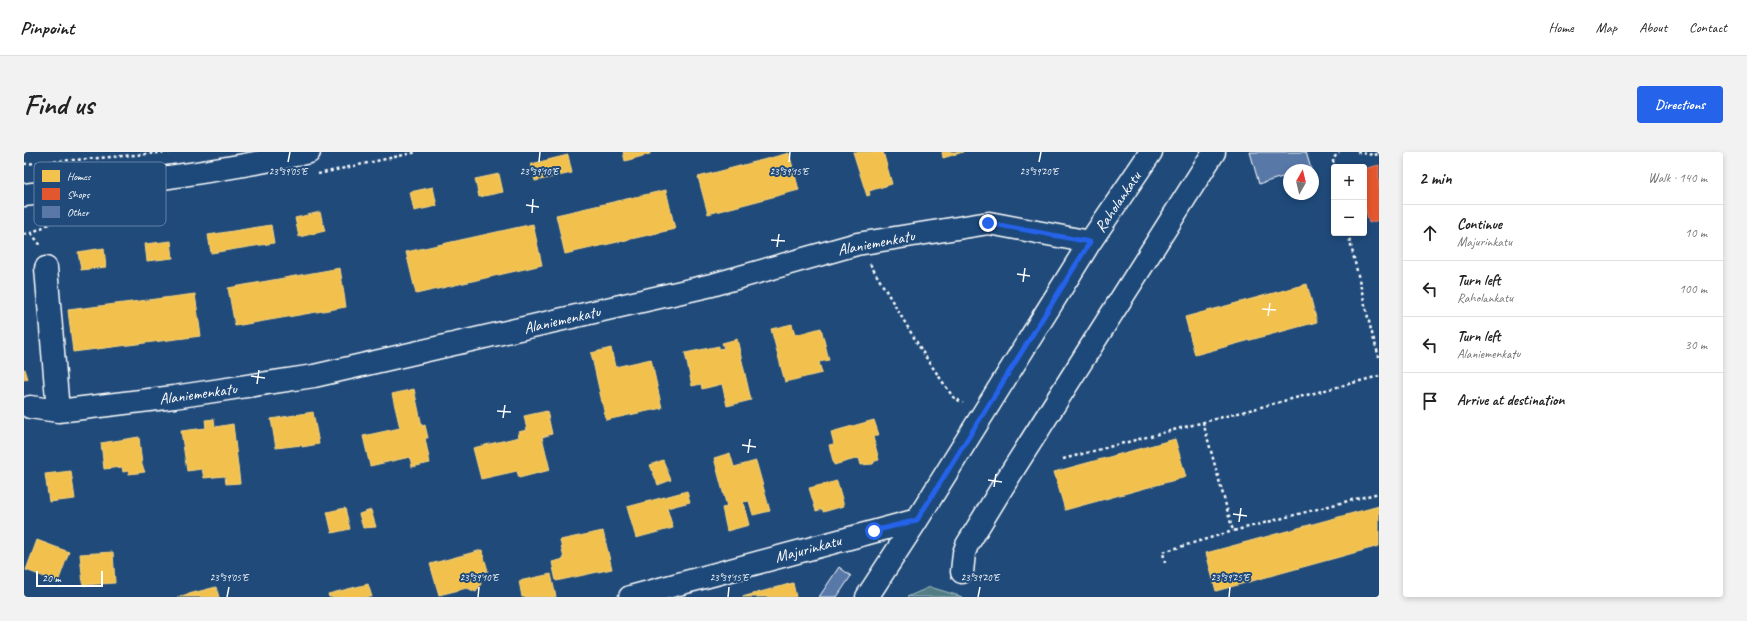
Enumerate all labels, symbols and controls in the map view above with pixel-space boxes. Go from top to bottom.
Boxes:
text: Pinpoint [20,16,74,40]
text: Home [1548,19,1574,36]
text: Map [1596,19,1617,36]
text: About [1639,19,1667,36]
text: Contact [1689,19,1727,36]
button: Directions [1637,86,1723,123]
text: Find us [24,87,94,122]
legend [34,162,166,226]
north arrow [1283,164,1319,200]
map controls [1331,164,1367,236]
button: + [1331,164,1367,200]
text: 23°39'05"E [269,165,309,178]
text: 23°39'10"E [520,165,560,178]
text: 23°39'15"E [770,165,810,178]
text: 23°39'20"E [1020,165,1060,178]
street label: Raholankatu [1090,167,1146,236]
text: 2 min [1419,168,1452,189]
text: Homes [67,169,92,183]
text: Walk · 140 m [1648,170,1707,186]
text: Shops [67,187,91,201]
button: − [1331,200,1367,236]
text: Other [67,205,90,219]
route end [979,214,997,232]
text: Continue [1457,215,1502,234]
icon: ahead [1419,222,1441,244]
text: 10 m [1685,225,1707,241]
street label: Alaniemenkatu [836,226,917,260]
text: Majurinkatu [1457,234,1512,250]
text: Turn left [1457,271,1500,290]
icon: left [1419,278,1441,300]
text: 100 m [1679,281,1707,297]
text: Raholankatu [1457,290,1513,306]
street label: Alaniemenkatu [522,301,603,339]
text: Turn left [1457,327,1500,346]
icon: left [1419,334,1441,356]
text: 30 m [1685,337,1707,353]
text: Alaniemenkatu [1457,346,1520,362]
street label: Alaniemenkatu [158,379,239,409]
icon: arrive [1419,390,1441,412]
text: Arrive at destination [1457,391,1564,410]
route start [865,522,883,540]
street label: Majurinkatu [773,530,844,567]
scale bar [36,569,103,588]
text: 20 m [42,571,61,585]
text: 23°39'05"E [210,571,250,584]
text: 23°39'10"E [460,571,500,584]
text: 23°39'15"E [710,571,750,584]
text: 23°39'20"E [961,571,1001,584]
text: 23°39'25"E [1211,571,1251,584]

